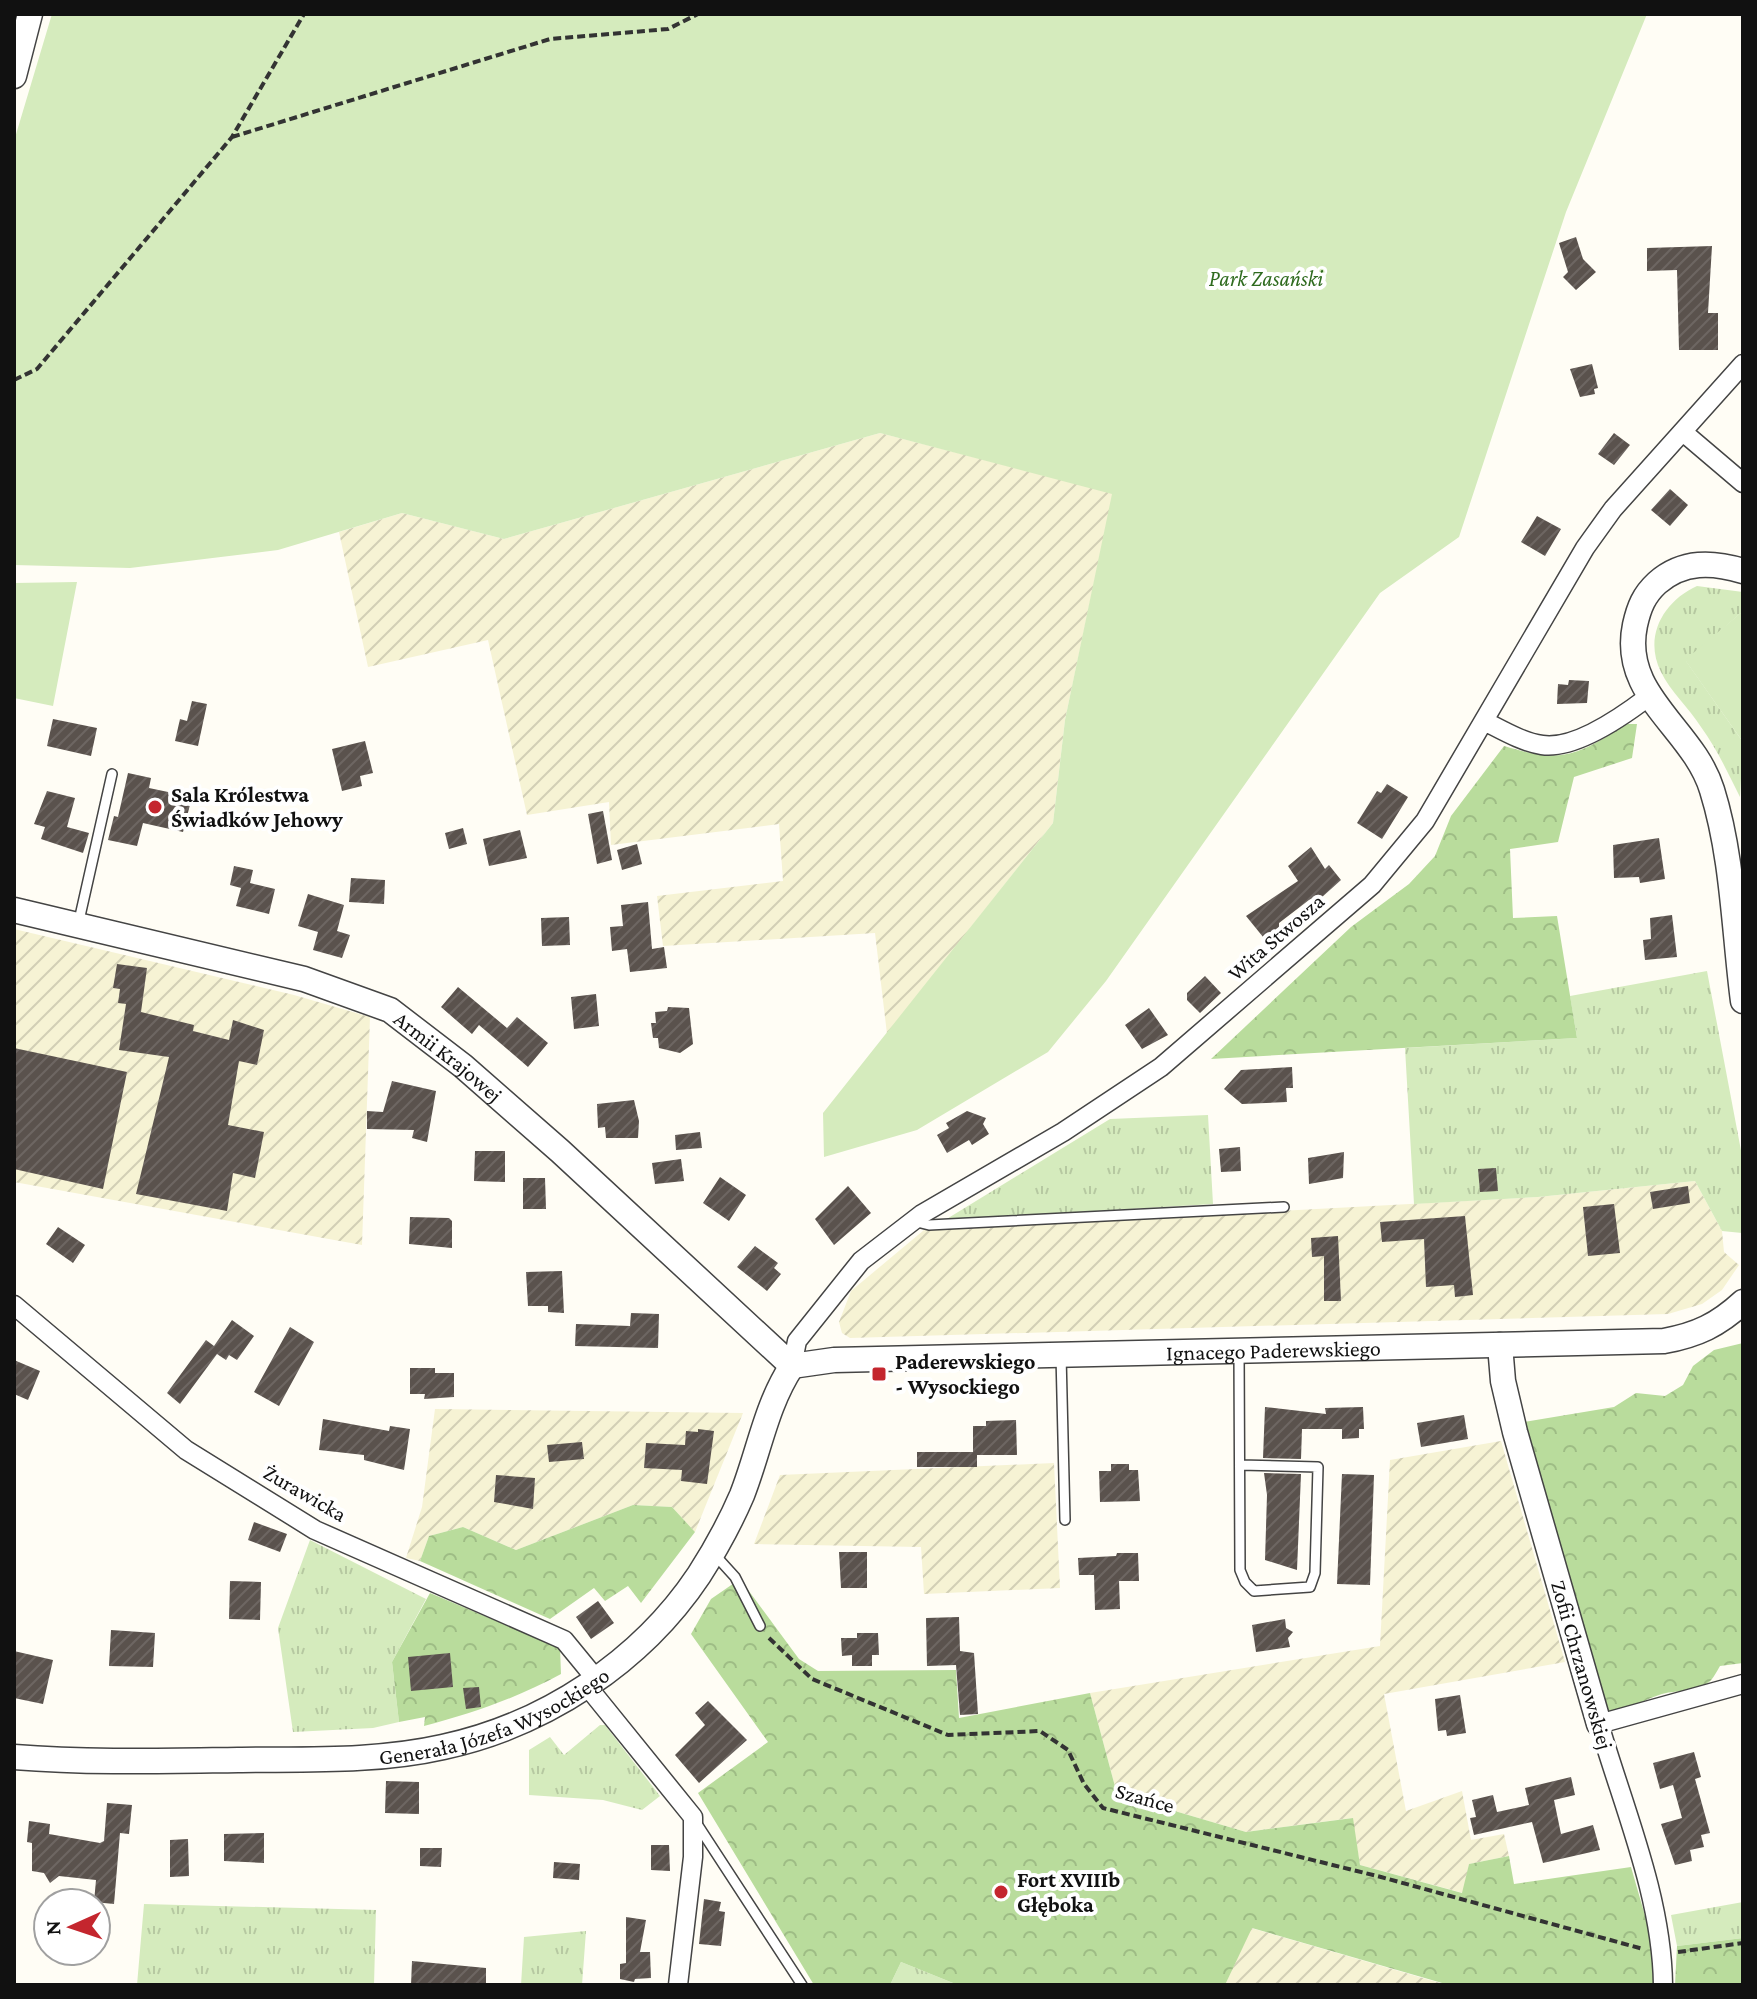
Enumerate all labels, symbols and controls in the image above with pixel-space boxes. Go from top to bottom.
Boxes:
park label: Park Zasański [1209,266,1323,291]
place label: Sala Królestwa Świadków Jehowy [171,782,343,832]
marker: Sala Królestwa Świadków Jehowy [146,798,164,816]
street label: Wita Stwosza [1223,888,1329,986]
street label: Armii Krajowej [389,1005,507,1107]
street label: Ignacego Paderewskiego [1166,1335,1381,1365]
place label: Paderewskiego - Wysockiego [895,1349,1035,1399]
marker: Paderewskiego - Wysockiego [870,1365,888,1383]
street label: Żurawicka [259,1459,351,1527]
street label: Zofii Chrzanowskiej [1546,1578,1618,1752]
street label: Generała Józefa Wysockiego [378,1662,614,1769]
street label: Szańce [1113,1778,1177,1818]
place label: Fort XVIIIb Głęboka [1017,1867,1120,1917]
marker: Fort XVIIIb Głęboka [992,1883,1010,1901]
north arrow [32,1887,112,1967]
text: N [40,1920,65,1936]

